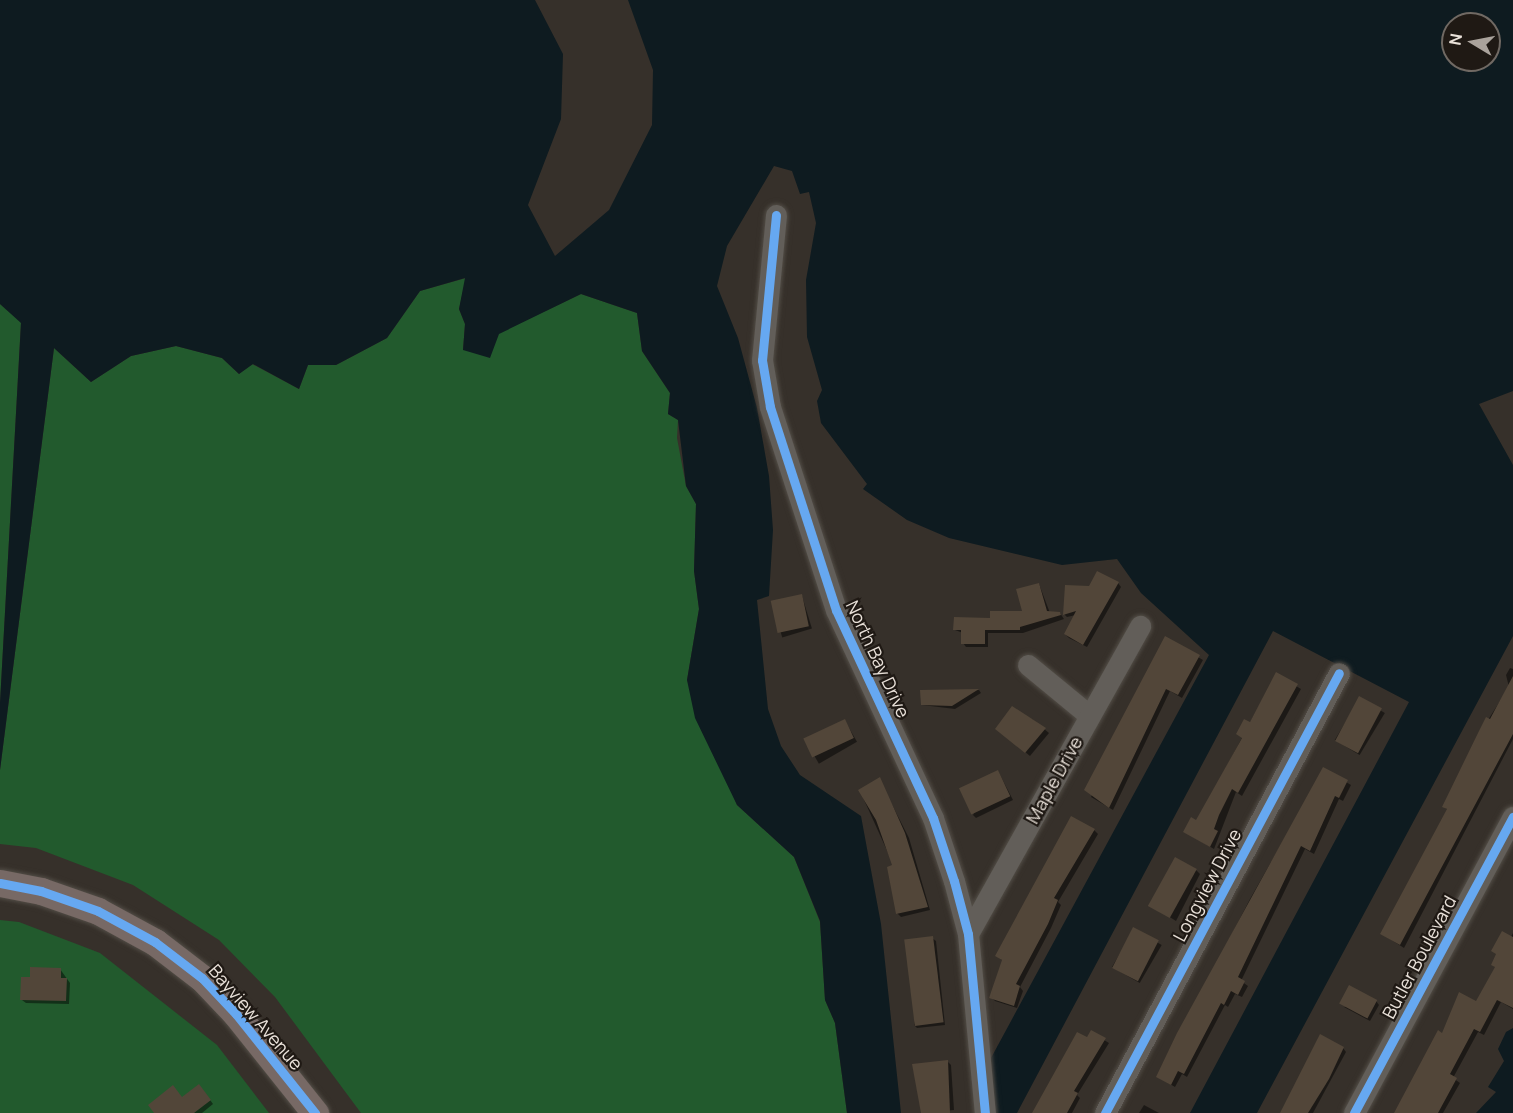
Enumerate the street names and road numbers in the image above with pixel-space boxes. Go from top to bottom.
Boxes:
street label: North Bay Drive [841,597,915,721]
street label: Maple Drive [1021,733,1087,827]
street label: Longview Drive [1168,825,1246,945]
street label: Butler Boulevard [1378,892,1460,1022]
street label: Bayview Avenue [204,960,308,1074]

